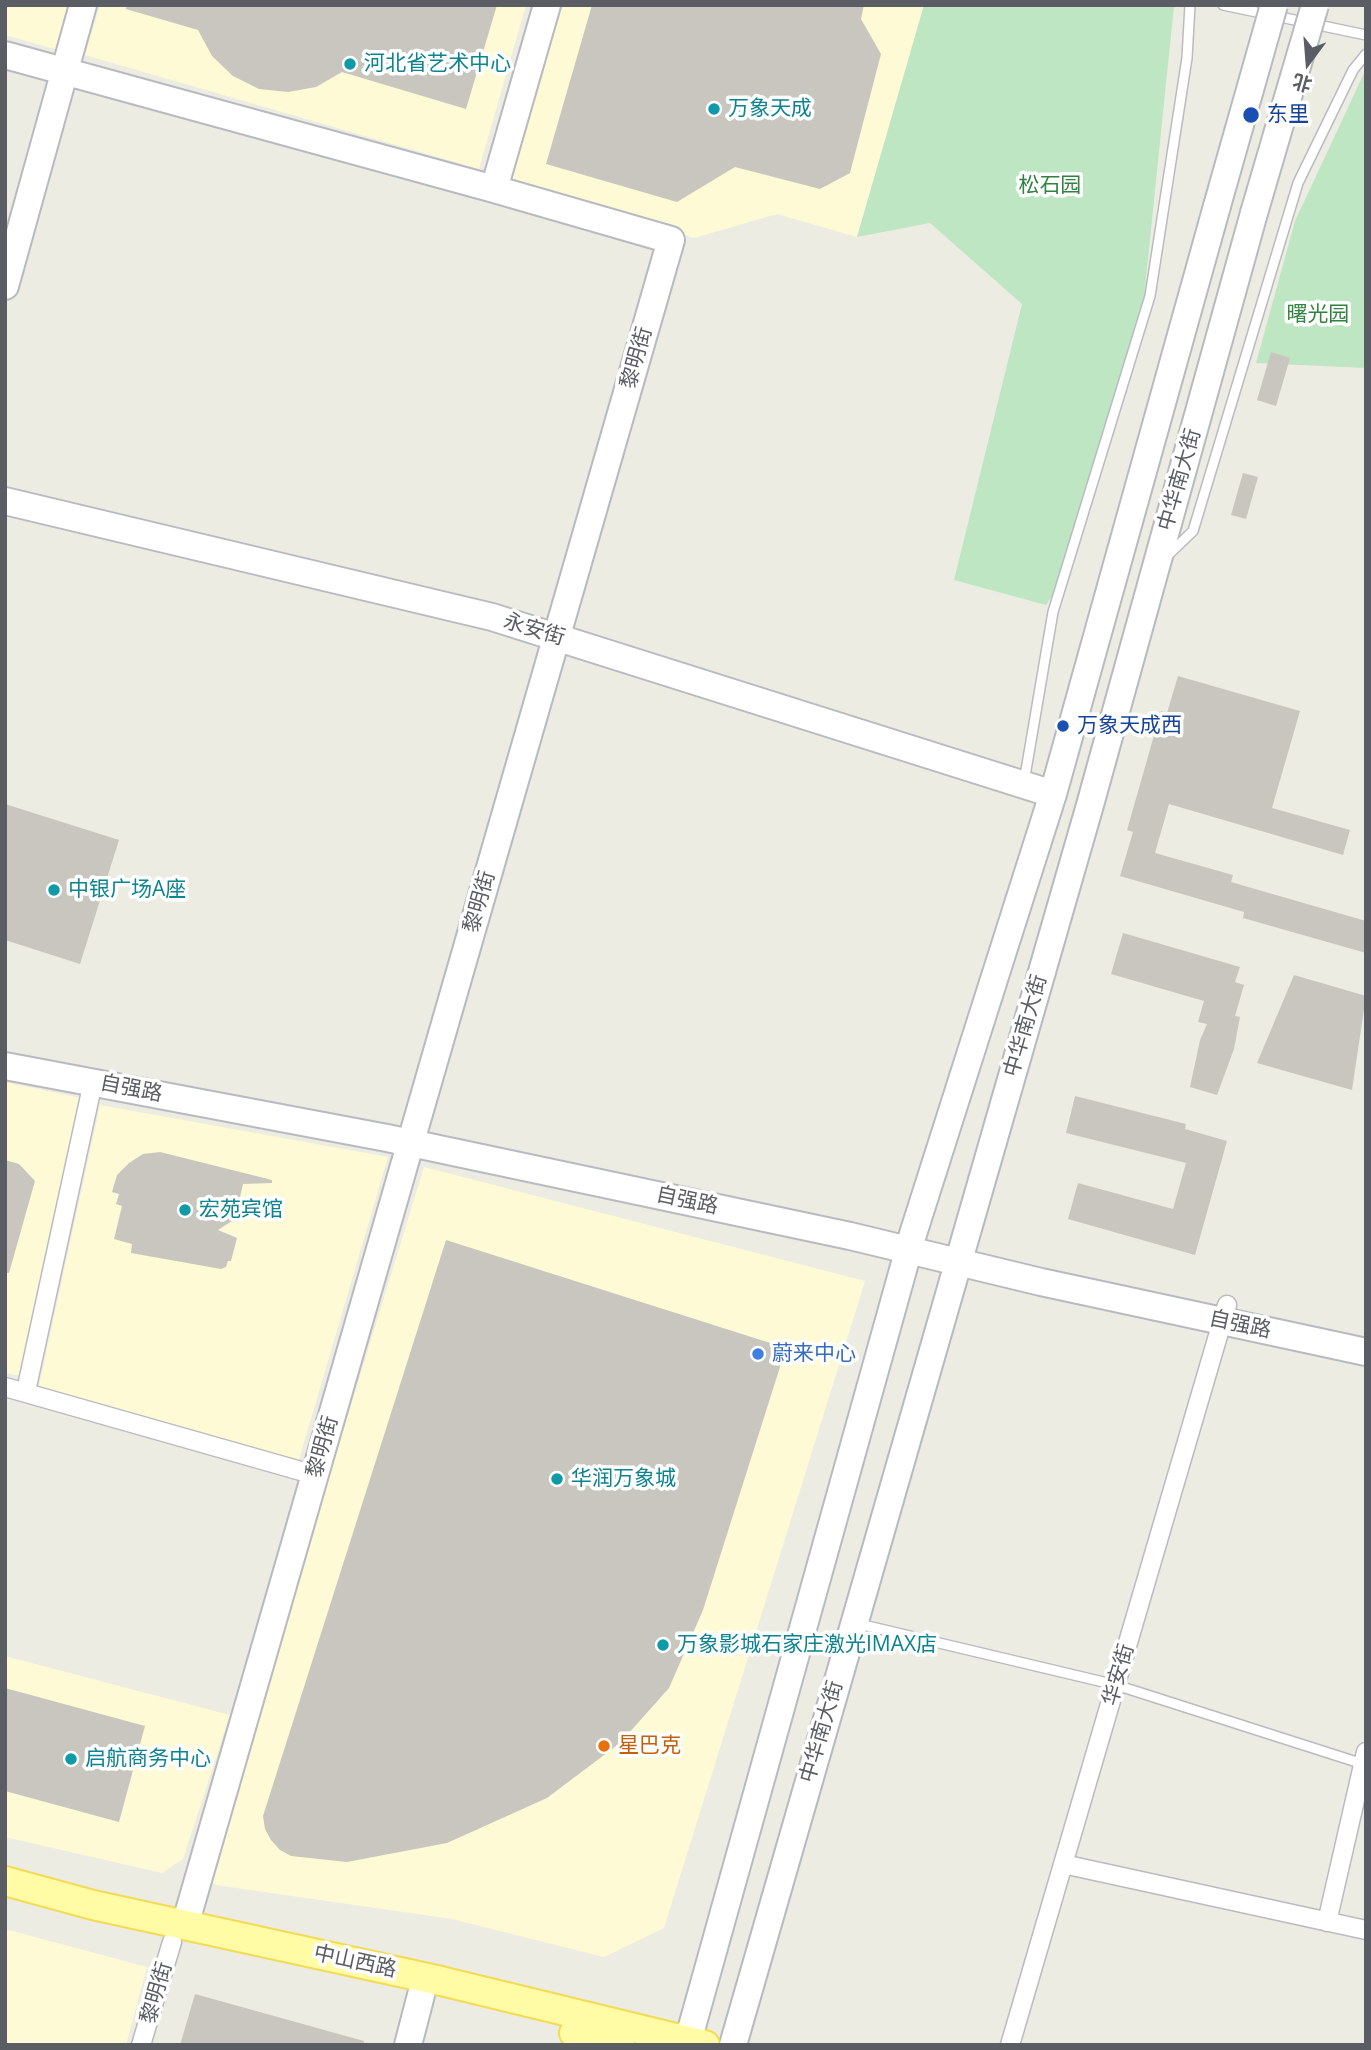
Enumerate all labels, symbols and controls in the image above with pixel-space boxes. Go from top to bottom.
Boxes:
north arrow [1273,28,1343,98]
place label: 河北省艺术中心 [364,51,511,77]
marker: 河北省艺术中心 [342,56,358,72]
text: 北 [1289,68,1315,98]
place label: 万象天成 [728,96,812,122]
marker: 万象天成 [706,101,722,117]
place label: 东里 [1267,102,1309,128]
marker: 东里 [1241,105,1261,125]
park label: 松石园 [1019,173,1081,199]
park label: 曙光园 [1287,302,1349,328]
street label: 黎明街 [616,324,658,392]
street label: 中华南大街 [1153,426,1207,534]
street label: 永安街 [500,609,568,651]
place label: 万象天成西 [1077,713,1182,739]
marker: 万象天成西 [1055,718,1071,734]
street label: 黎明街 [459,868,501,936]
place label: 中银广场A座 [68,877,186,903]
marker: 中银广场A座 [46,882,62,898]
street label: 中华南大街 [999,972,1053,1080]
street label: 自强路 [98,1071,164,1107]
street label: 自强路 [654,1182,720,1220]
place label: 宏苑宾馆 [199,1197,283,1223]
marker: 宏苑宾馆 [177,1202,193,1218]
street label: 自强路 [1207,1306,1273,1344]
place label: 蔚来中心 [772,1341,856,1367]
marker: 蔚来中心 [750,1346,766,1362]
street label: 黎明街 [302,1413,344,1481]
place label: 华润万象城 [571,1466,676,1492]
marker: 华润万象城 [549,1471,565,1487]
place label: 万象影城石家庄激光IMAX店 [677,1632,937,1658]
marker: 万象影城石家庄激光IMAX店 [655,1637,671,1653]
street label: 华安街 [1098,1641,1140,1709]
street label: 中华南大街 [795,1678,849,1786]
place label: 星巴克 [618,1733,681,1759]
marker: 星巴克 [596,1738,612,1754]
place label: 启航商务中心 [85,1746,211,1772]
marker: 启航商务中心 [63,1751,79,1767]
street label: 中山西路 [311,1941,399,1983]
street label: 黎明街 [136,1959,178,2027]

